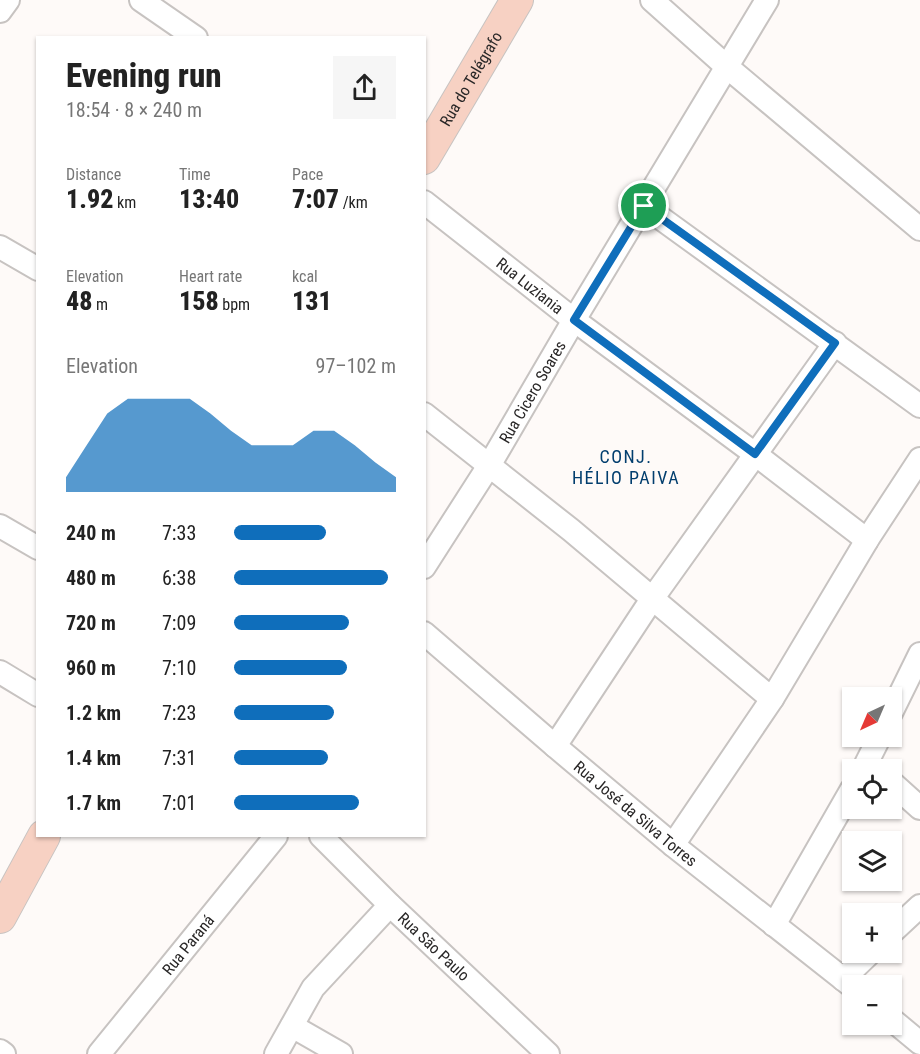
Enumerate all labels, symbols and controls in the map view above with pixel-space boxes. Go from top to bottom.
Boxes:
street label: Rua do Telégrafo [436,28,506,130]
text: Evening run [66,56,222,95]
button: share [333,56,396,119]
text: 18:54 · 8 × 240 m [66,98,202,122]
text: Distance [66,165,121,184]
text: Time [179,165,211,184]
text: Pace [292,165,323,184]
pin [618,180,669,231]
text: 1.92 [66,184,113,214]
text: 13:40 [179,184,239,214]
text: 7:07 [292,184,339,214]
icon: arrive [627,189,660,222]
text: km [113,193,136,212]
text: /km [339,193,368,212]
street label: Rua Luziania [492,254,567,318]
text: Elevation [66,267,124,286]
text: Heart rate [179,267,242,286]
text: kcal [292,267,318,286]
text: 48 [66,286,92,316]
text: 158 [179,286,219,316]
text: 131 [292,286,332,316]
text: m [92,295,108,314]
text: bpm [219,295,250,314]
street label: Rua Cicero Soares [495,337,570,447]
text: Elevation [66,354,138,378]
text: 97–102 m [316,354,396,378]
district label: CONJ. HÉLIO PAIVA [572,446,680,488]
text: 240 m [66,521,116,545]
text: 7:33 [162,521,196,545]
text: 480 m [66,566,116,590]
text: 6:38 [162,566,196,590]
text: 720 m [66,611,116,635]
text: 7:09 [162,611,196,635]
text: 960 m [66,656,116,680]
text: 7:10 [162,656,196,680]
north arrow [842,687,902,747]
map controls [842,687,902,1035]
text: 1.2 km [66,701,121,725]
text: 7:23 [162,701,196,725]
text: 1.4 km [66,746,121,770]
text: 7:31 [162,746,196,770]
street label: Rua José da Silva Torres [570,757,701,870]
button: locate [842,759,902,819]
text: 1.7 km [66,791,121,815]
text: 7:01 [162,791,196,815]
button: layers [842,831,902,891]
button: + [842,903,902,963]
street label: Rua São Paulo [394,909,473,985]
street label: Rua Paraná [158,911,218,979]
button: − [842,975,902,1035]

